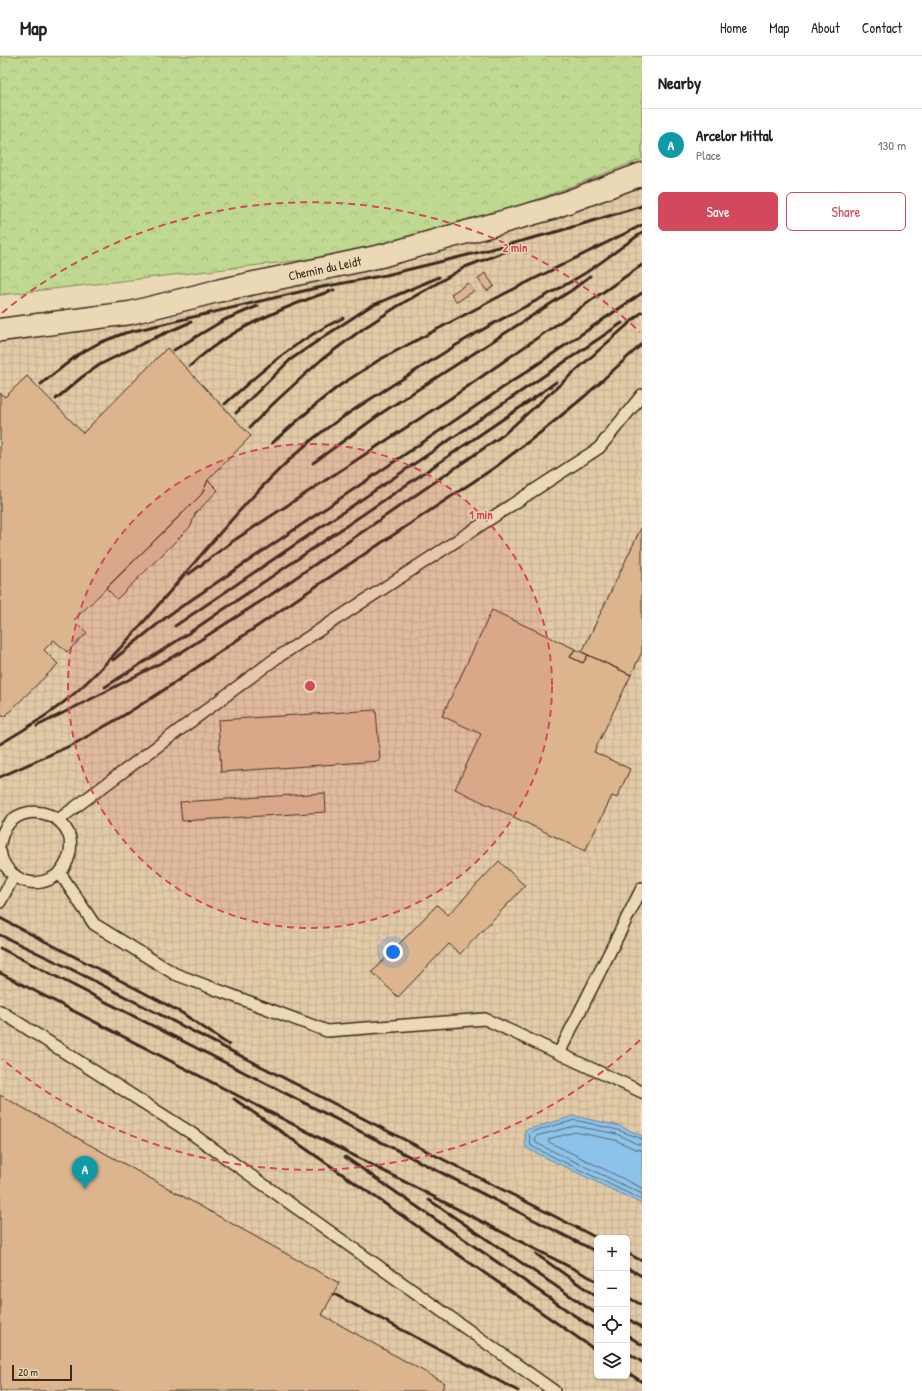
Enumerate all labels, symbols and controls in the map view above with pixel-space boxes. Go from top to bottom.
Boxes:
text: Map [20,15,47,41]
text: Home [720,18,747,37]
text: Map [769,18,789,37]
text: About [811,18,840,37]
text: Contact [862,18,902,37]
text: Nearby [658,71,701,94]
text: Arcelor Mittal [696,125,773,146]
text: A [668,136,674,154]
text: 130 m [878,136,906,154]
text: Place [696,146,721,164]
button: Save [658,192,778,231]
button: Share [786,192,906,231]
text: 2 min [503,239,528,256]
street label: Chemin du Leidt [287,251,363,285]
text: 1 min [469,506,493,523]
centre of rings [303,679,317,693]
your location [383,942,403,962]
pin: A [72,1156,98,1189]
map controls [594,1235,630,1379]
button: + [594,1235,630,1271]
button: − [594,1271,630,1307]
button: locate [594,1307,630,1343]
button: layers [594,1343,630,1379]
scale bar [12,1363,72,1382]
text: 20 m [18,1365,38,1379]

